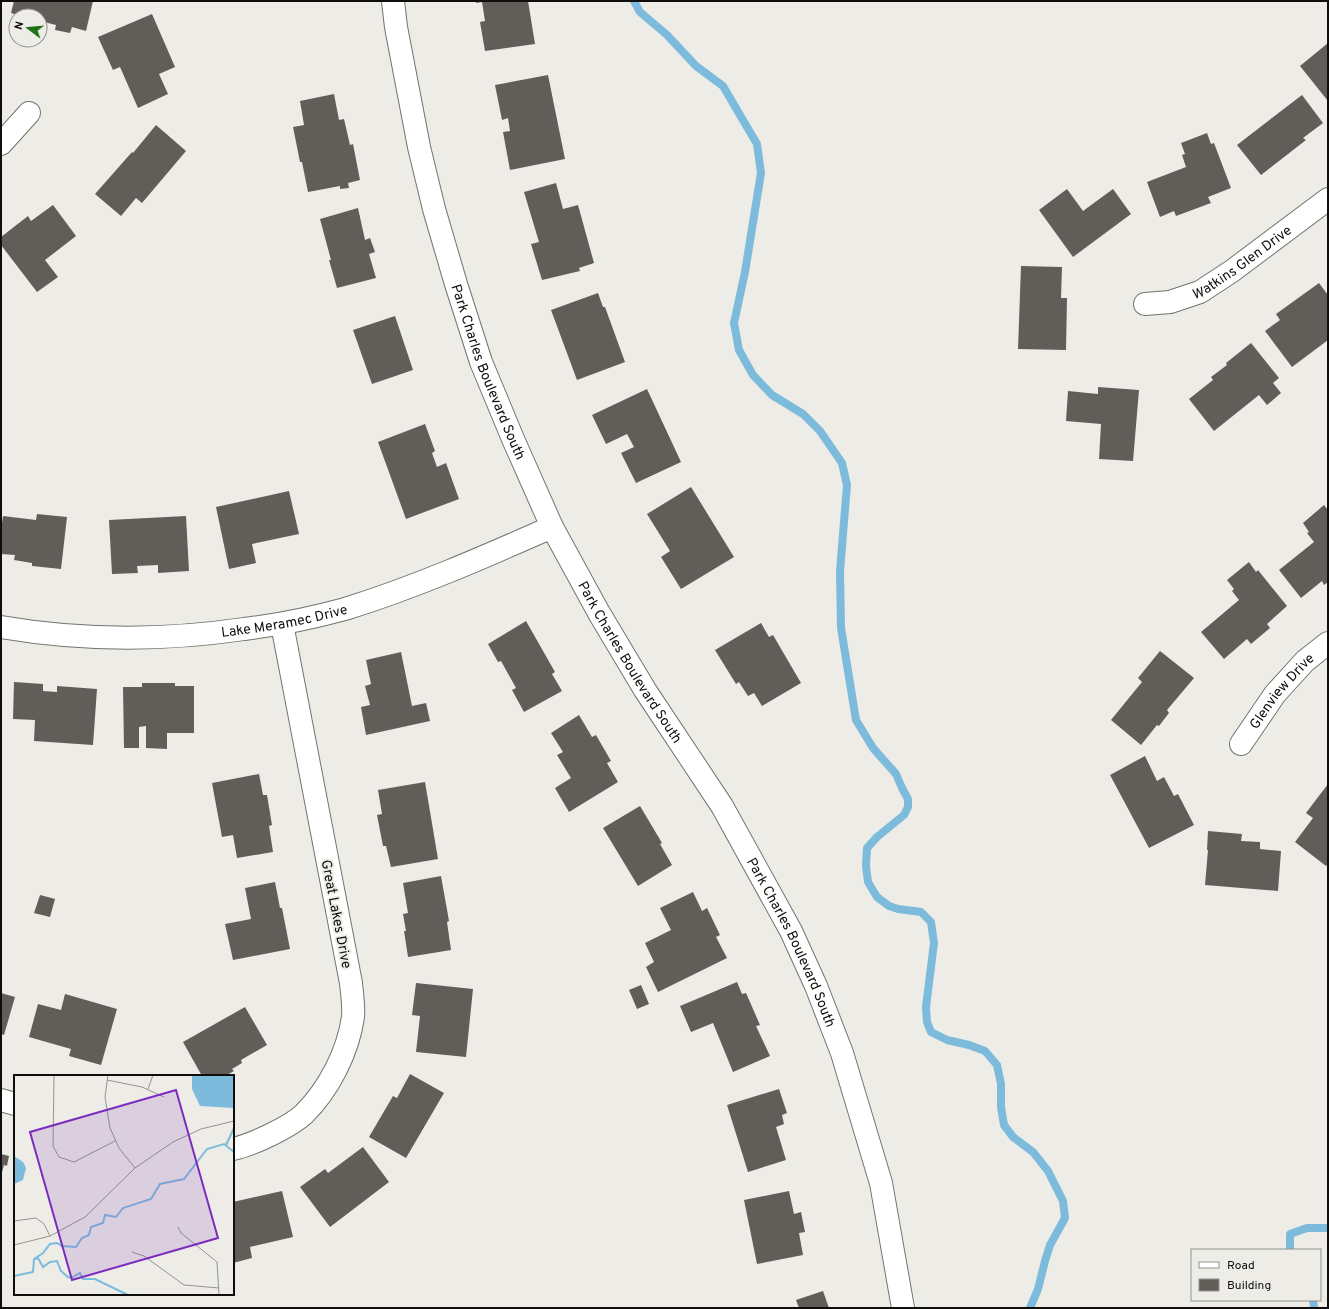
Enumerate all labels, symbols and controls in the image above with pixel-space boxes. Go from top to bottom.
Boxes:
north arrow [8,8,48,48]
text: N [12,20,27,31]
street label: Watkins Glen Drive [1191,222,1296,304]
street label: Park Charles Boulevard South [447,282,528,463]
street label: Park Charles Boulevard South [573,579,685,747]
street label: Lake Meramec Drive [220,602,350,642]
street label: Glenview Drive [1247,650,1318,733]
street label: Park Charles Boulevard South [742,855,838,1030]
street label: Great Lakes Drive [317,858,354,970]
inset map [14,1075,234,1295]
legend [1191,1249,1321,1301]
text: Road [1227,1258,1255,1274]
text: Building [1227,1278,1271,1294]

